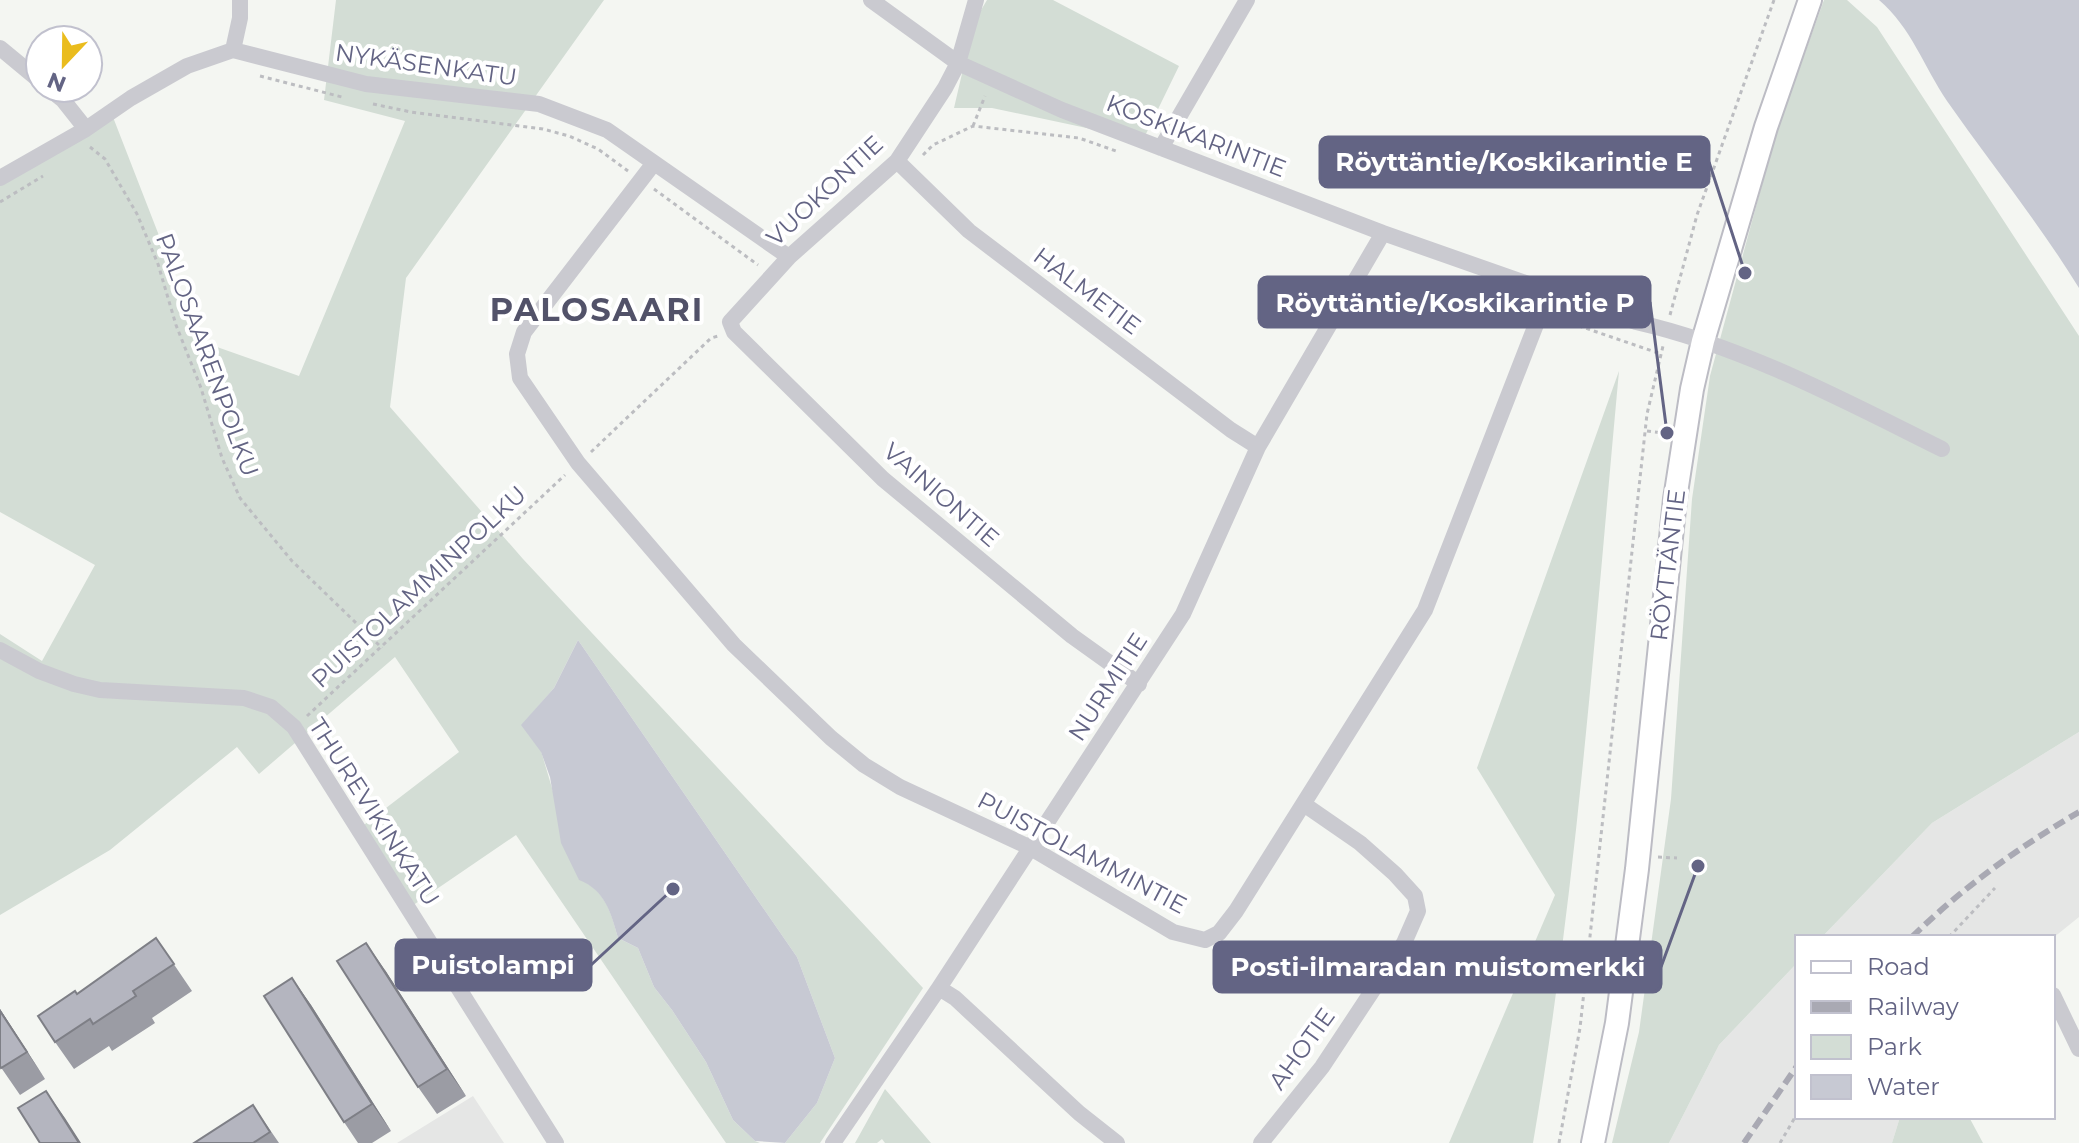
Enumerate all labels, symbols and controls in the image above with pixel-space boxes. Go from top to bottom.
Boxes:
north arrow [24,24,104,104]
street label: NYKÄSENKATU [333,37,519,92]
text: N [43,66,70,98]
street label: KOSKIKARINTIE [1102,88,1290,183]
street label: VUOKONTIE [760,129,889,252]
callout: Röyttäntie/Koskikarintie E [1320,137,1709,187]
text: Röyttäntie/Koskikarintie E [1335,146,1693,178]
street label: PALOSAARENPOLKU [150,229,265,481]
street label: HALMETIE [1028,241,1147,340]
callout: Röyttäntie/Koskikarintie P [1259,277,1650,327]
text: Röyttäntie/Koskikarintie P [1275,287,1635,319]
district label: PALOSAARI [490,290,704,329]
street label: VAINIONTIE [878,436,1005,553]
street label: PUISTOLAMMINPOLKU [305,480,532,694]
street label: RÖYTTÄNTIE [1644,487,1691,642]
street label: NURMITIE [1062,627,1153,746]
street label: THUREVIKINKATU [303,712,446,911]
street label: PUISTOLAMMINTIE [973,785,1192,920]
legend [1795,935,2055,1119]
callout: Puistolampi [396,940,591,990]
callout: Posti-ilmaradan muistomerkki [1214,942,1661,992]
text: Puistolampi [411,949,575,981]
text: Posti-ilmaradan muistomerkki [1231,951,1645,983]
text: Road [1867,952,1930,981]
text: Railway [1867,992,1959,1021]
street label: AHOTIE [1262,1002,1341,1095]
text: Park [1867,1032,1922,1061]
text: Water [1867,1072,1940,1101]

